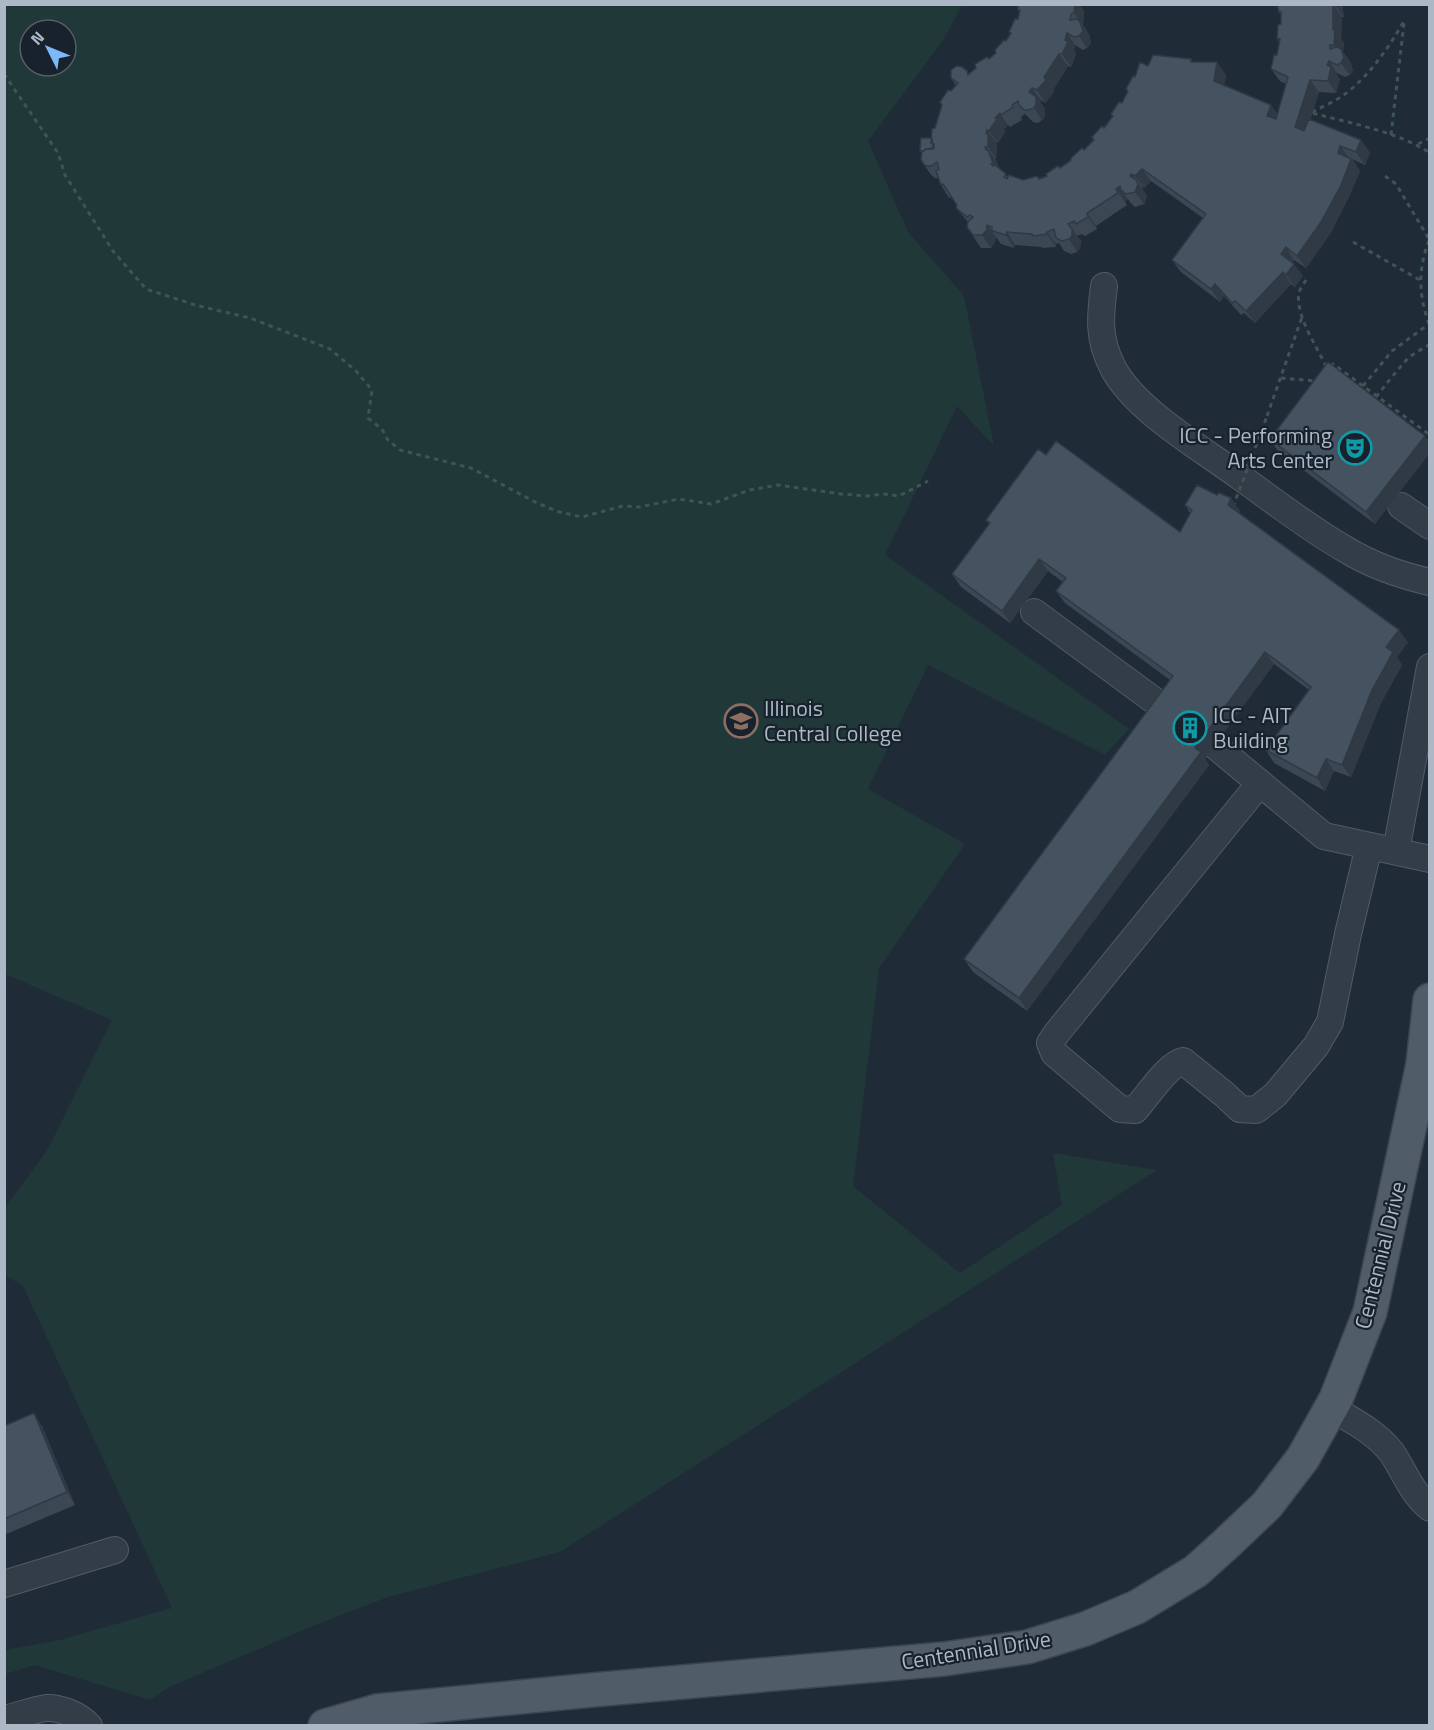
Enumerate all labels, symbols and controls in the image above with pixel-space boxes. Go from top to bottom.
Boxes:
north arrow [18,18,78,78]
text: N [24,26,50,50]
place label: ICC - Performing Arts Center [1179,418,1332,477]
theatre icon: ICC - Performing Arts Center [1337,430,1373,466]
place label: Illinois Central College [764,691,902,750]
place label: ICC - AIT Building [1213,698,1292,757]
school or university icon: Illinois Central College [723,703,759,739]
building icon: ICC - AIT Building [1172,710,1208,746]
street label: Centennial Drive [1345,1178,1415,1332]
street label: Centennial Drive [899,1621,1053,1679]

